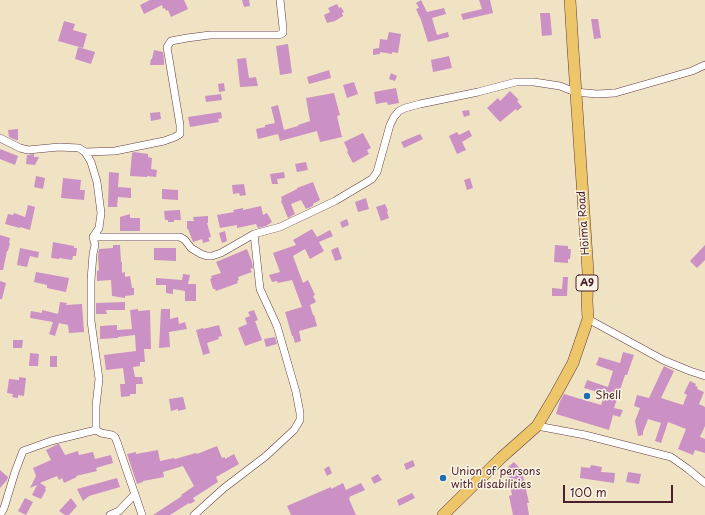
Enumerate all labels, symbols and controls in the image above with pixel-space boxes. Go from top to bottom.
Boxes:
street label: Hoima Road [575,190,593,256]
road number: A9 [576,275,598,291]
place label: Shell [595,389,621,403]
marker: Shell [582,391,592,401]
place label: Union of persons with disabilities [451,465,540,491]
marker: Union of persons with disabilities [438,473,448,483]
scale bar [565,477,675,503]
text: 100 m [570,483,607,501]

